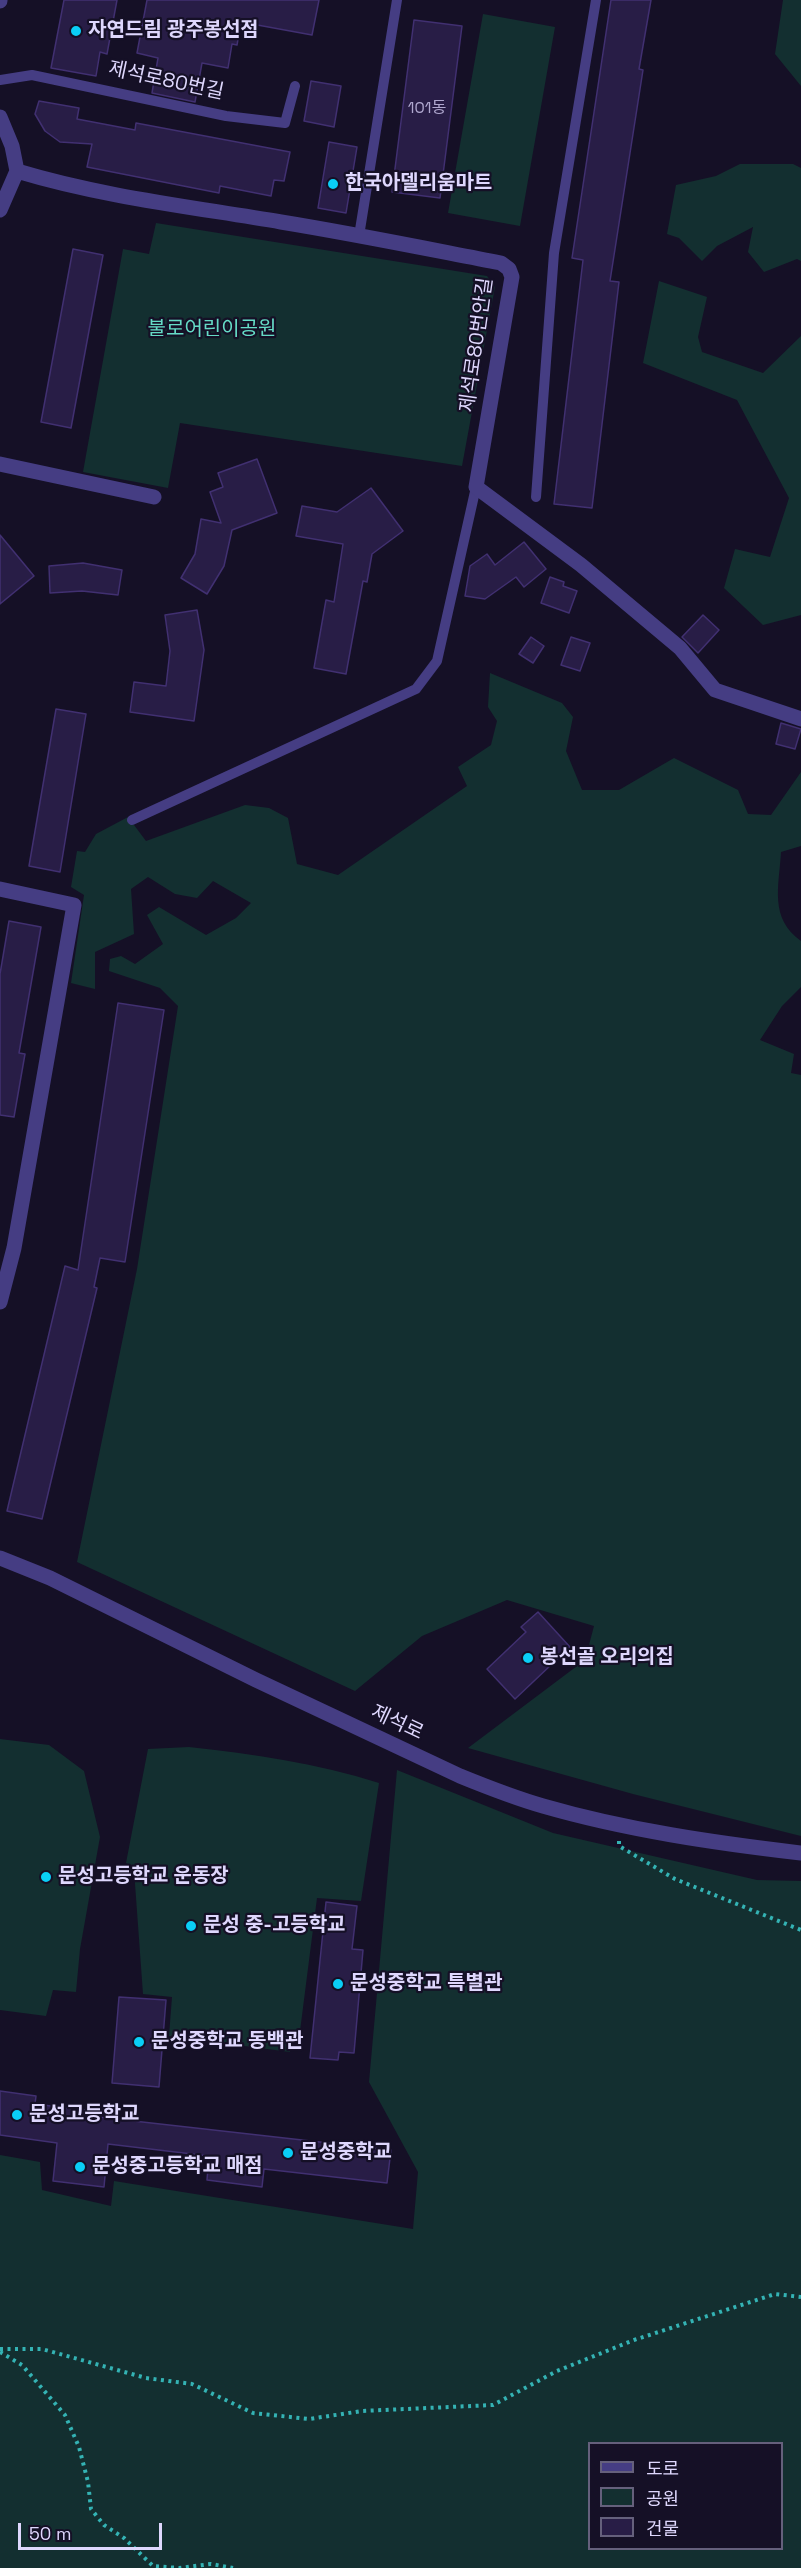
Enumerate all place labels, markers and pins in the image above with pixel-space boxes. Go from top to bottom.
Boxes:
place label: 자연드림 광주봉선점 [88,19,259,43]
marker: 자연드림 광주봉선점 [69,24,83,38]
place label: 한국아델리움마트 [345,172,492,196]
marker: 한국아델리움마트 [326,177,340,191]
place label: 봉선골 오리의집 [540,1646,674,1670]
marker: 봉선골 오리의집 [521,1651,535,1665]
place label: 문성고등학교 운동장 [58,1865,229,1889]
marker: 문성고등학교 운동장 [39,1870,53,1884]
place label: 문성 중-고등학교 [203,1914,346,1938]
marker: 문성 중-고등학교 [184,1919,198,1933]
place label: 문성중학교 특별관 [350,1972,502,1996]
marker: 문성중학교 특별관 [331,1977,345,1991]
place label: 문성중학교 동백관 [151,2030,303,2054]
marker: 문성중학교 동백관 [132,2035,146,2049]
place label: 문성고등학교 [29,2103,139,2127]
marker: 문성고등학교 [10,2108,24,2122]
place label: 문성중학교 [300,2141,392,2165]
marker: 문성중학교 [281,2146,295,2160]
place label: 문성중고등학교 매점 [92,2155,263,2179]
marker: 문성중고등학교 매점 [73,2160,87,2174]

